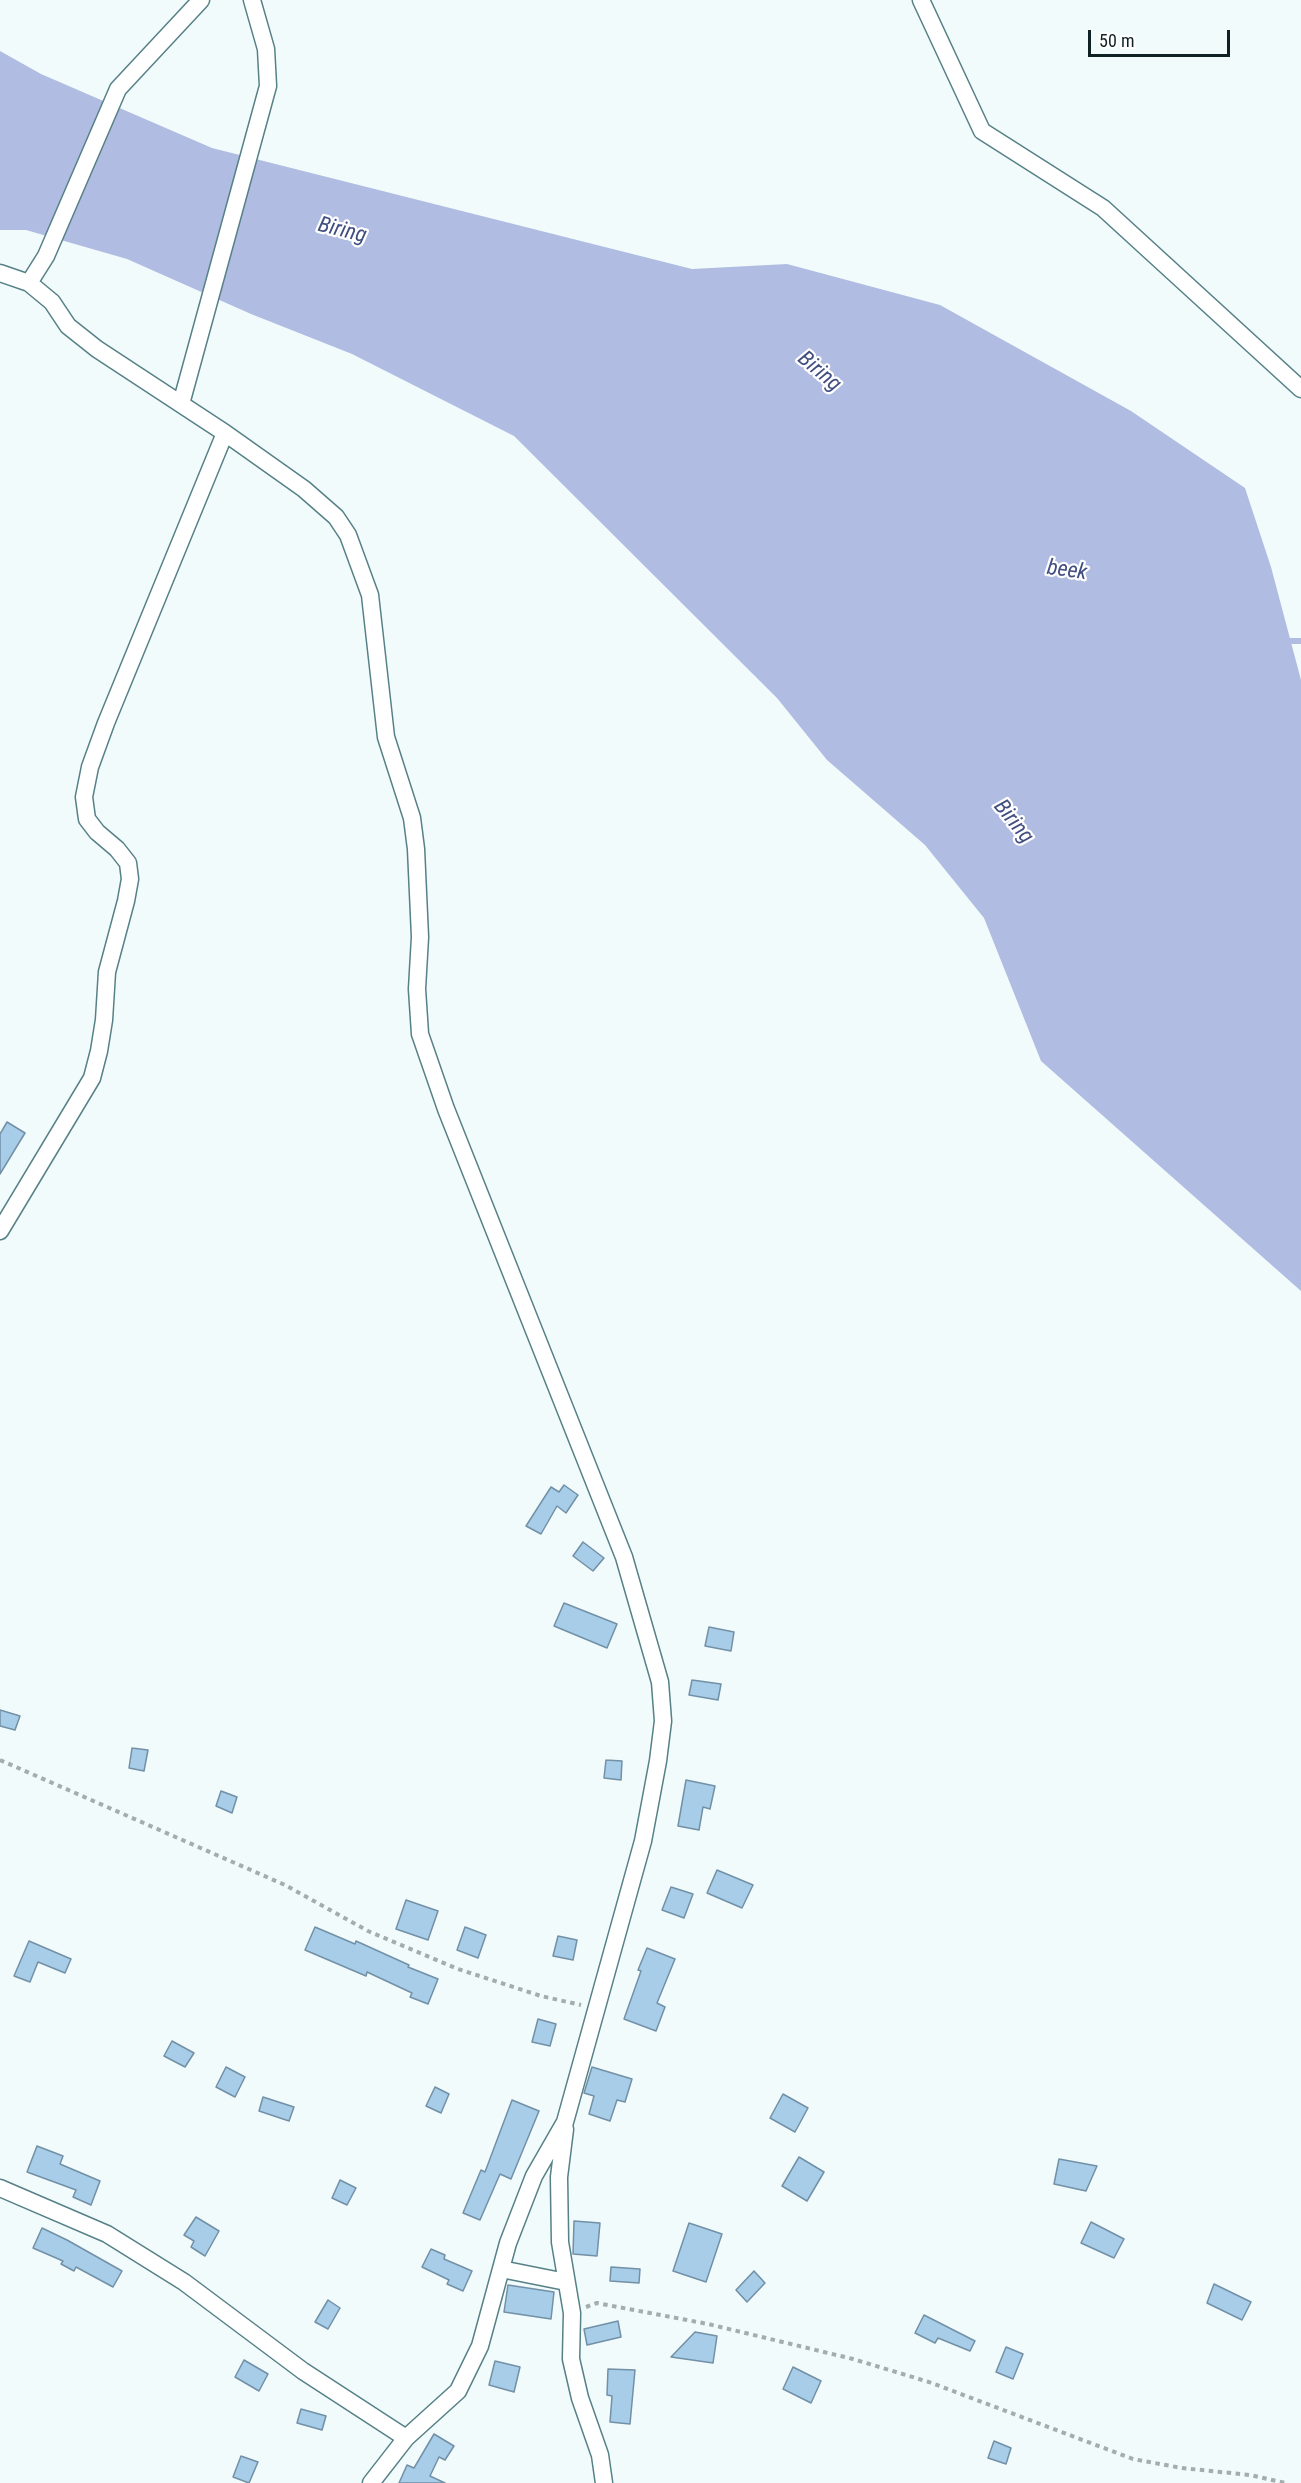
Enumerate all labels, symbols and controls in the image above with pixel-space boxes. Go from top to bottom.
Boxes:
scale bar [1091,18,1234,56]
text: 50 m [1099,30,1134,51]
water label: Biring [315,212,369,250]
water label: Biring [792,346,846,398]
water label: beek [1045,555,1089,587]
water label: Biring [987,795,1039,849]

